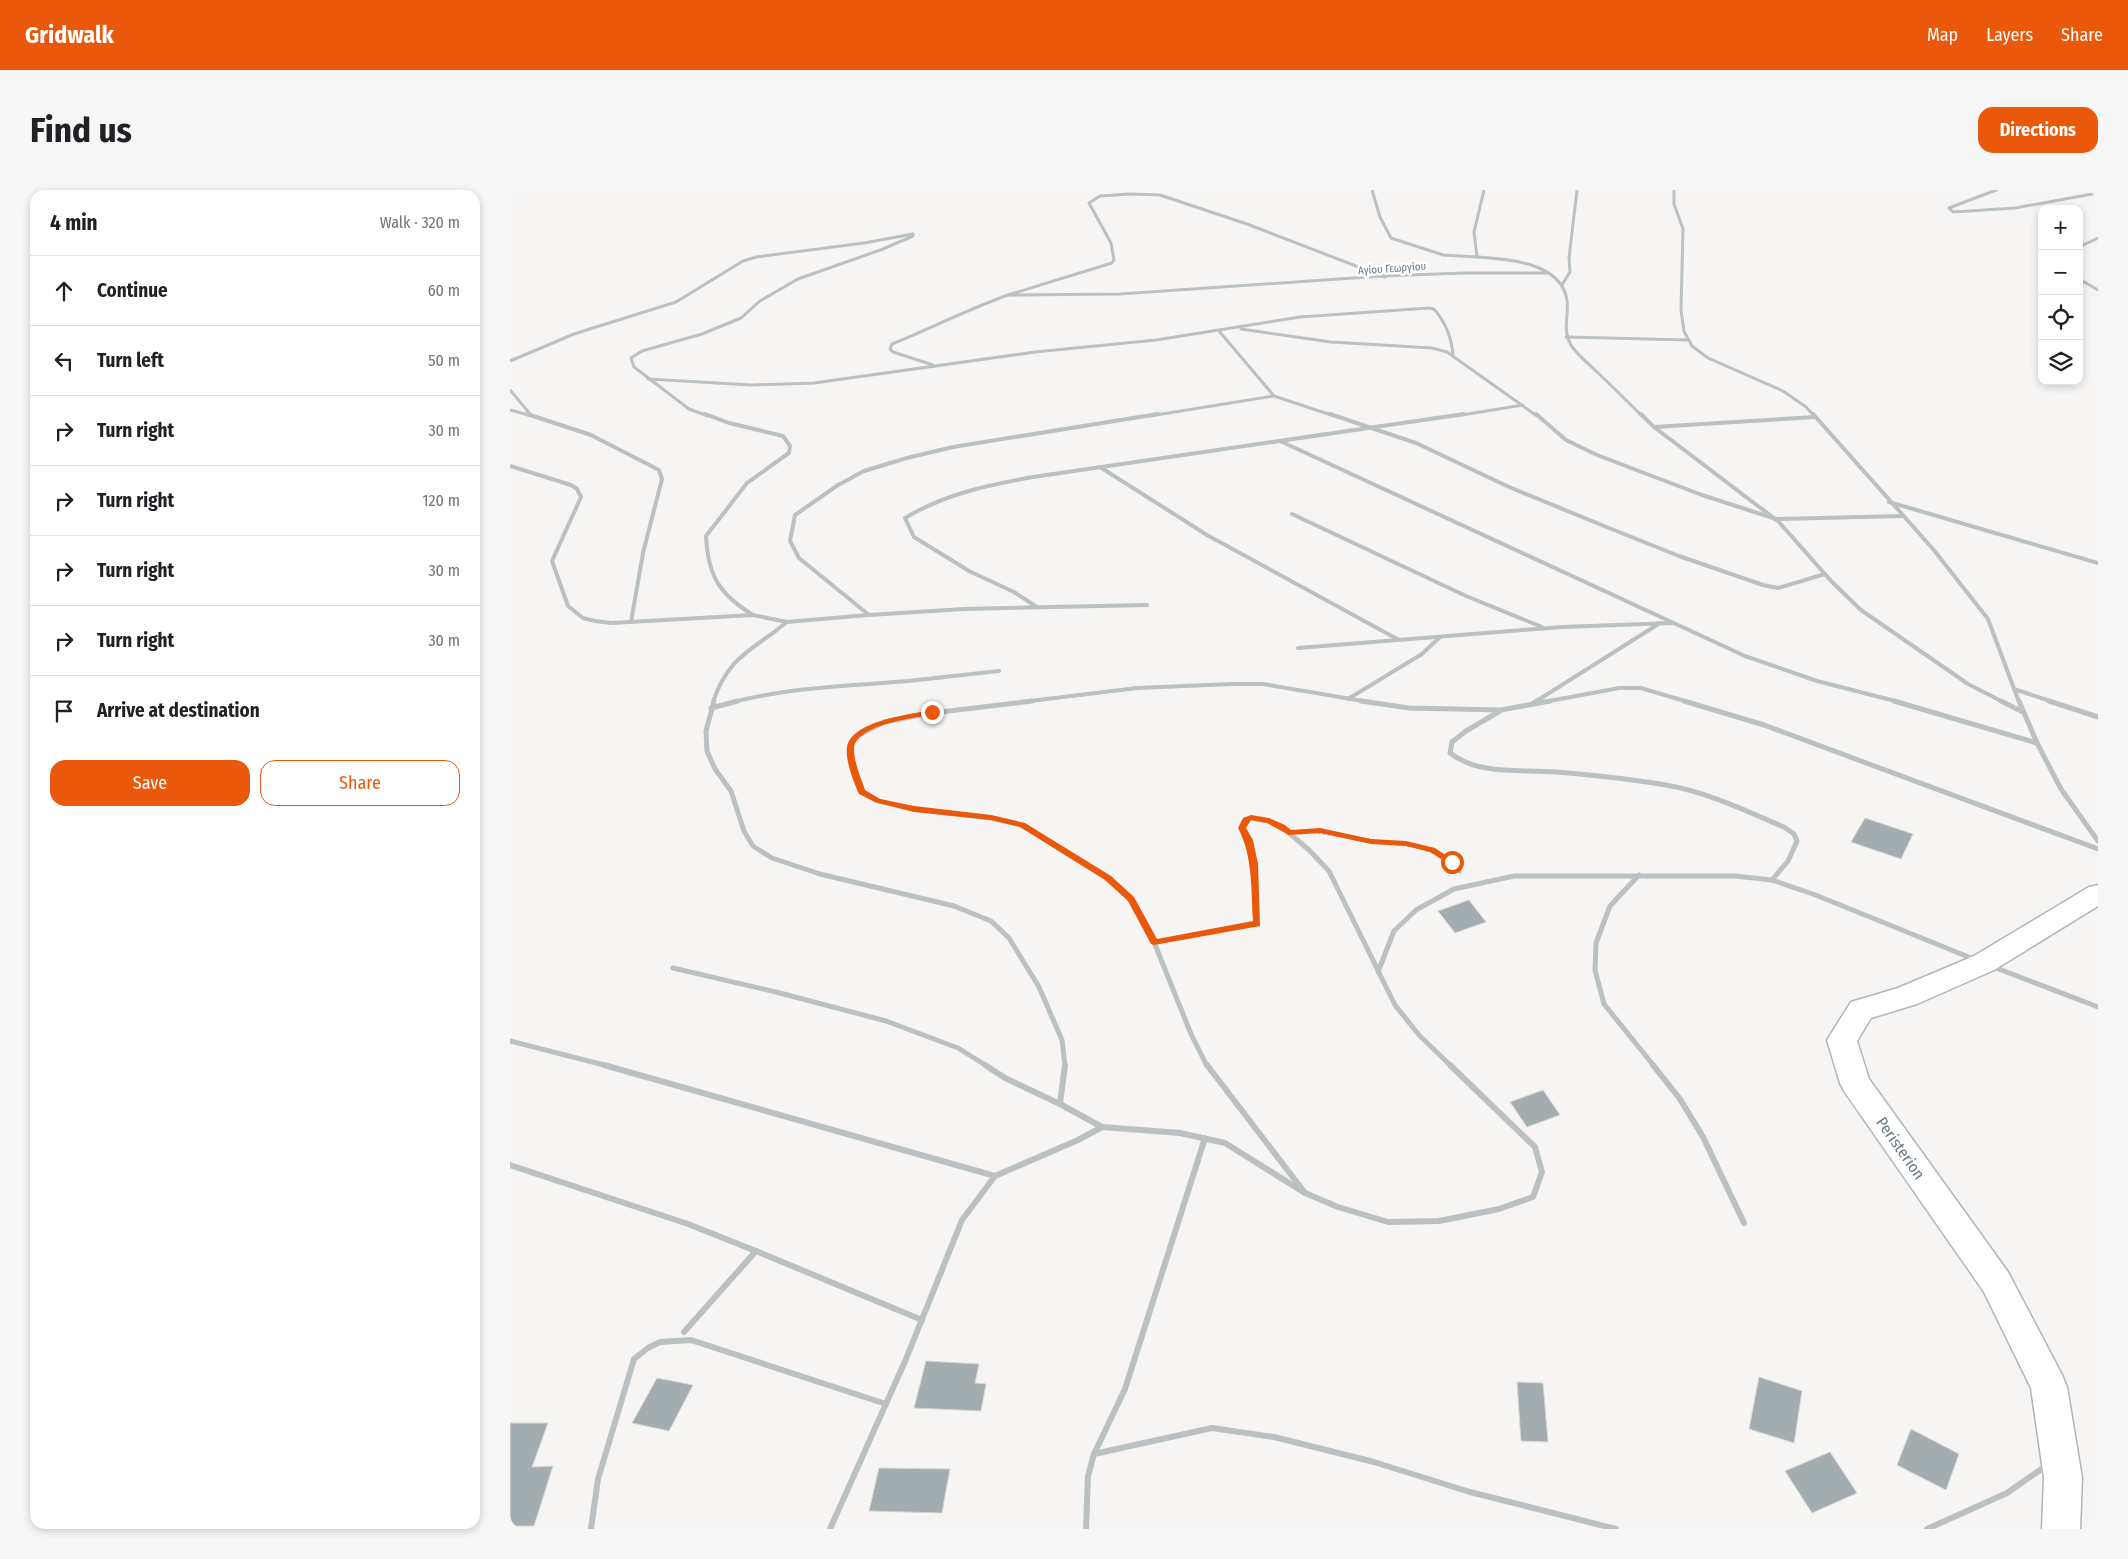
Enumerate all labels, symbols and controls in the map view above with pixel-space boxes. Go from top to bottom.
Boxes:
text: Gridwalk [25,21,114,49]
text: Map [1927,24,1958,46]
text: Layers [1986,24,2033,46]
text: Share [2061,24,2103,46]
button: Directions [1978,107,2098,153]
text: Find us [30,109,132,151]
map controls [2038,205,2083,385]
button: + [2038,205,2083,250]
text: 4 min [50,210,98,236]
text: Walk · 320 m [380,213,460,232]
button: − [2038,250,2083,295]
street label: Αγίου Γεωργίου [1358,260,1427,277]
icon: ahead [50,277,78,305]
text: Continue [97,279,168,302]
text: 60 m [428,281,460,300]
button: locate [2038,295,2083,340]
button: layers [2038,340,2083,385]
icon: left [50,347,78,375]
text: Turn left [97,349,164,372]
text: 50 m [428,351,460,370]
icon: right [50,417,78,445]
text: Turn right [97,419,174,442]
text: 30 m [428,421,460,440]
icon: right [50,487,78,515]
text: Turn right [97,489,174,512]
text: 120 m [422,491,460,510]
icon: right [50,557,78,585]
text: Turn right [97,559,174,582]
text: 30 m [428,561,460,580]
icon: right [50,627,78,655]
text: Turn right [97,629,174,652]
text: 30 m [428,631,460,650]
icon: arrive [50,697,78,725]
text: Arrive at destination [97,699,260,722]
route end [921,701,944,724]
button: Save [50,760,250,806]
button: Share [260,760,460,806]
route start [1441,851,1464,874]
street label: Peristerion [1872,1114,1929,1183]

